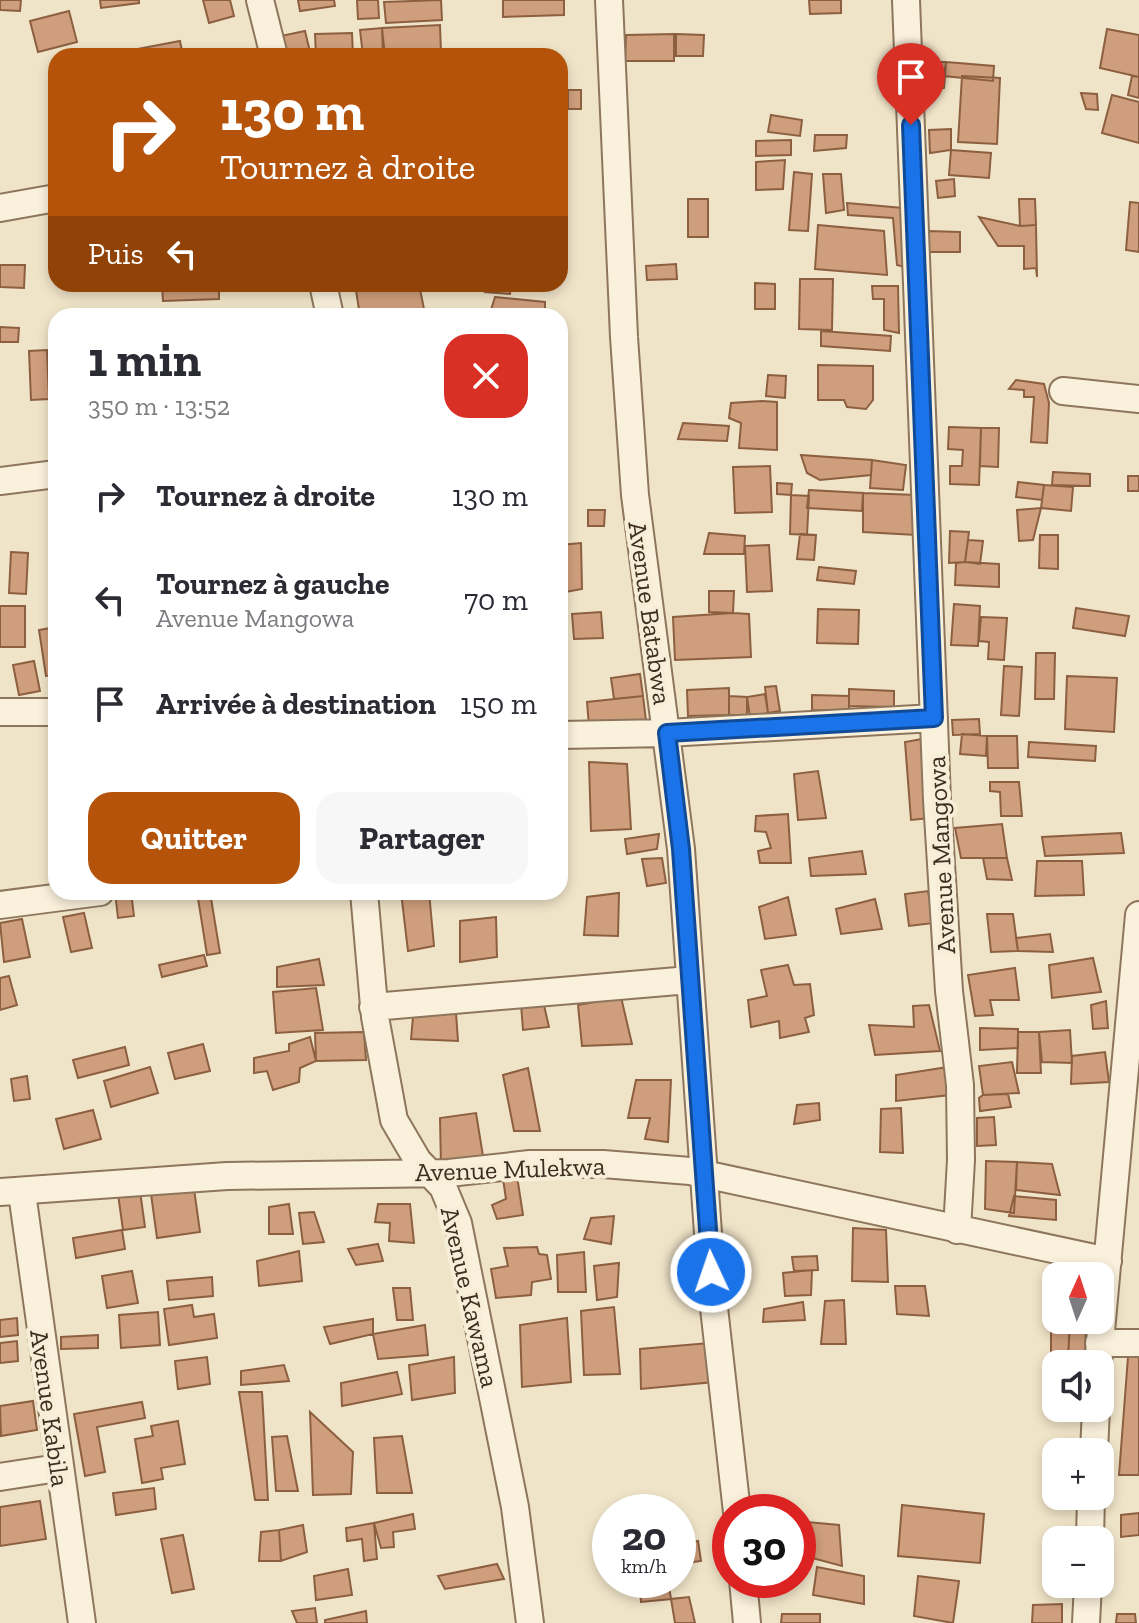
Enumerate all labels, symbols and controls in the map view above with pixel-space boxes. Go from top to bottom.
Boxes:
pin [877,43,945,125]
icon: arrive [889,55,933,99]
text: 130 m [220,77,364,144]
icon: right [88,80,192,184]
text: Tournez à droite [220,145,476,188]
icon: left [160,232,204,276]
text: Puis [88,236,144,272]
text: 1 min [88,331,201,388]
button: close [444,334,528,418]
text: 350 m · 13:52 [88,390,230,422]
icon: right [88,474,132,518]
text: Tournez à droite [156,478,375,514]
text: 130 m [452,478,528,514]
street label: Avenue Batabwa [621,519,679,707]
text: Tournez à gauche [156,566,390,602]
icon: left [88,578,132,622]
text: 70 m [464,582,528,618]
text: Avenue Mangowa [156,602,354,634]
icon: arrive [88,682,132,726]
text: Arrivée à destination [156,686,436,722]
text: 150 m [460,686,537,722]
street label: Avenue Mangowa [920,755,962,955]
button: Quitter [88,792,300,884]
button: Partager [316,792,528,884]
street label: Avenue Mulekwa [414,1150,606,1188]
street label: Avenue Kawama [434,1204,506,1391]
position arrow [669,1230,753,1314]
north arrow [1042,1262,1114,1334]
map controls [1042,1262,1114,1598]
street label: Avenue Kabila [23,1327,77,1489]
button: sound [1042,1350,1114,1422]
button: + [1042,1438,1114,1510]
speed limit sign: 30 [712,1494,816,1598]
text: 20 [622,1512,666,1560]
button: − [1042,1526,1114,1598]
text: km/h [621,1554,667,1578]

